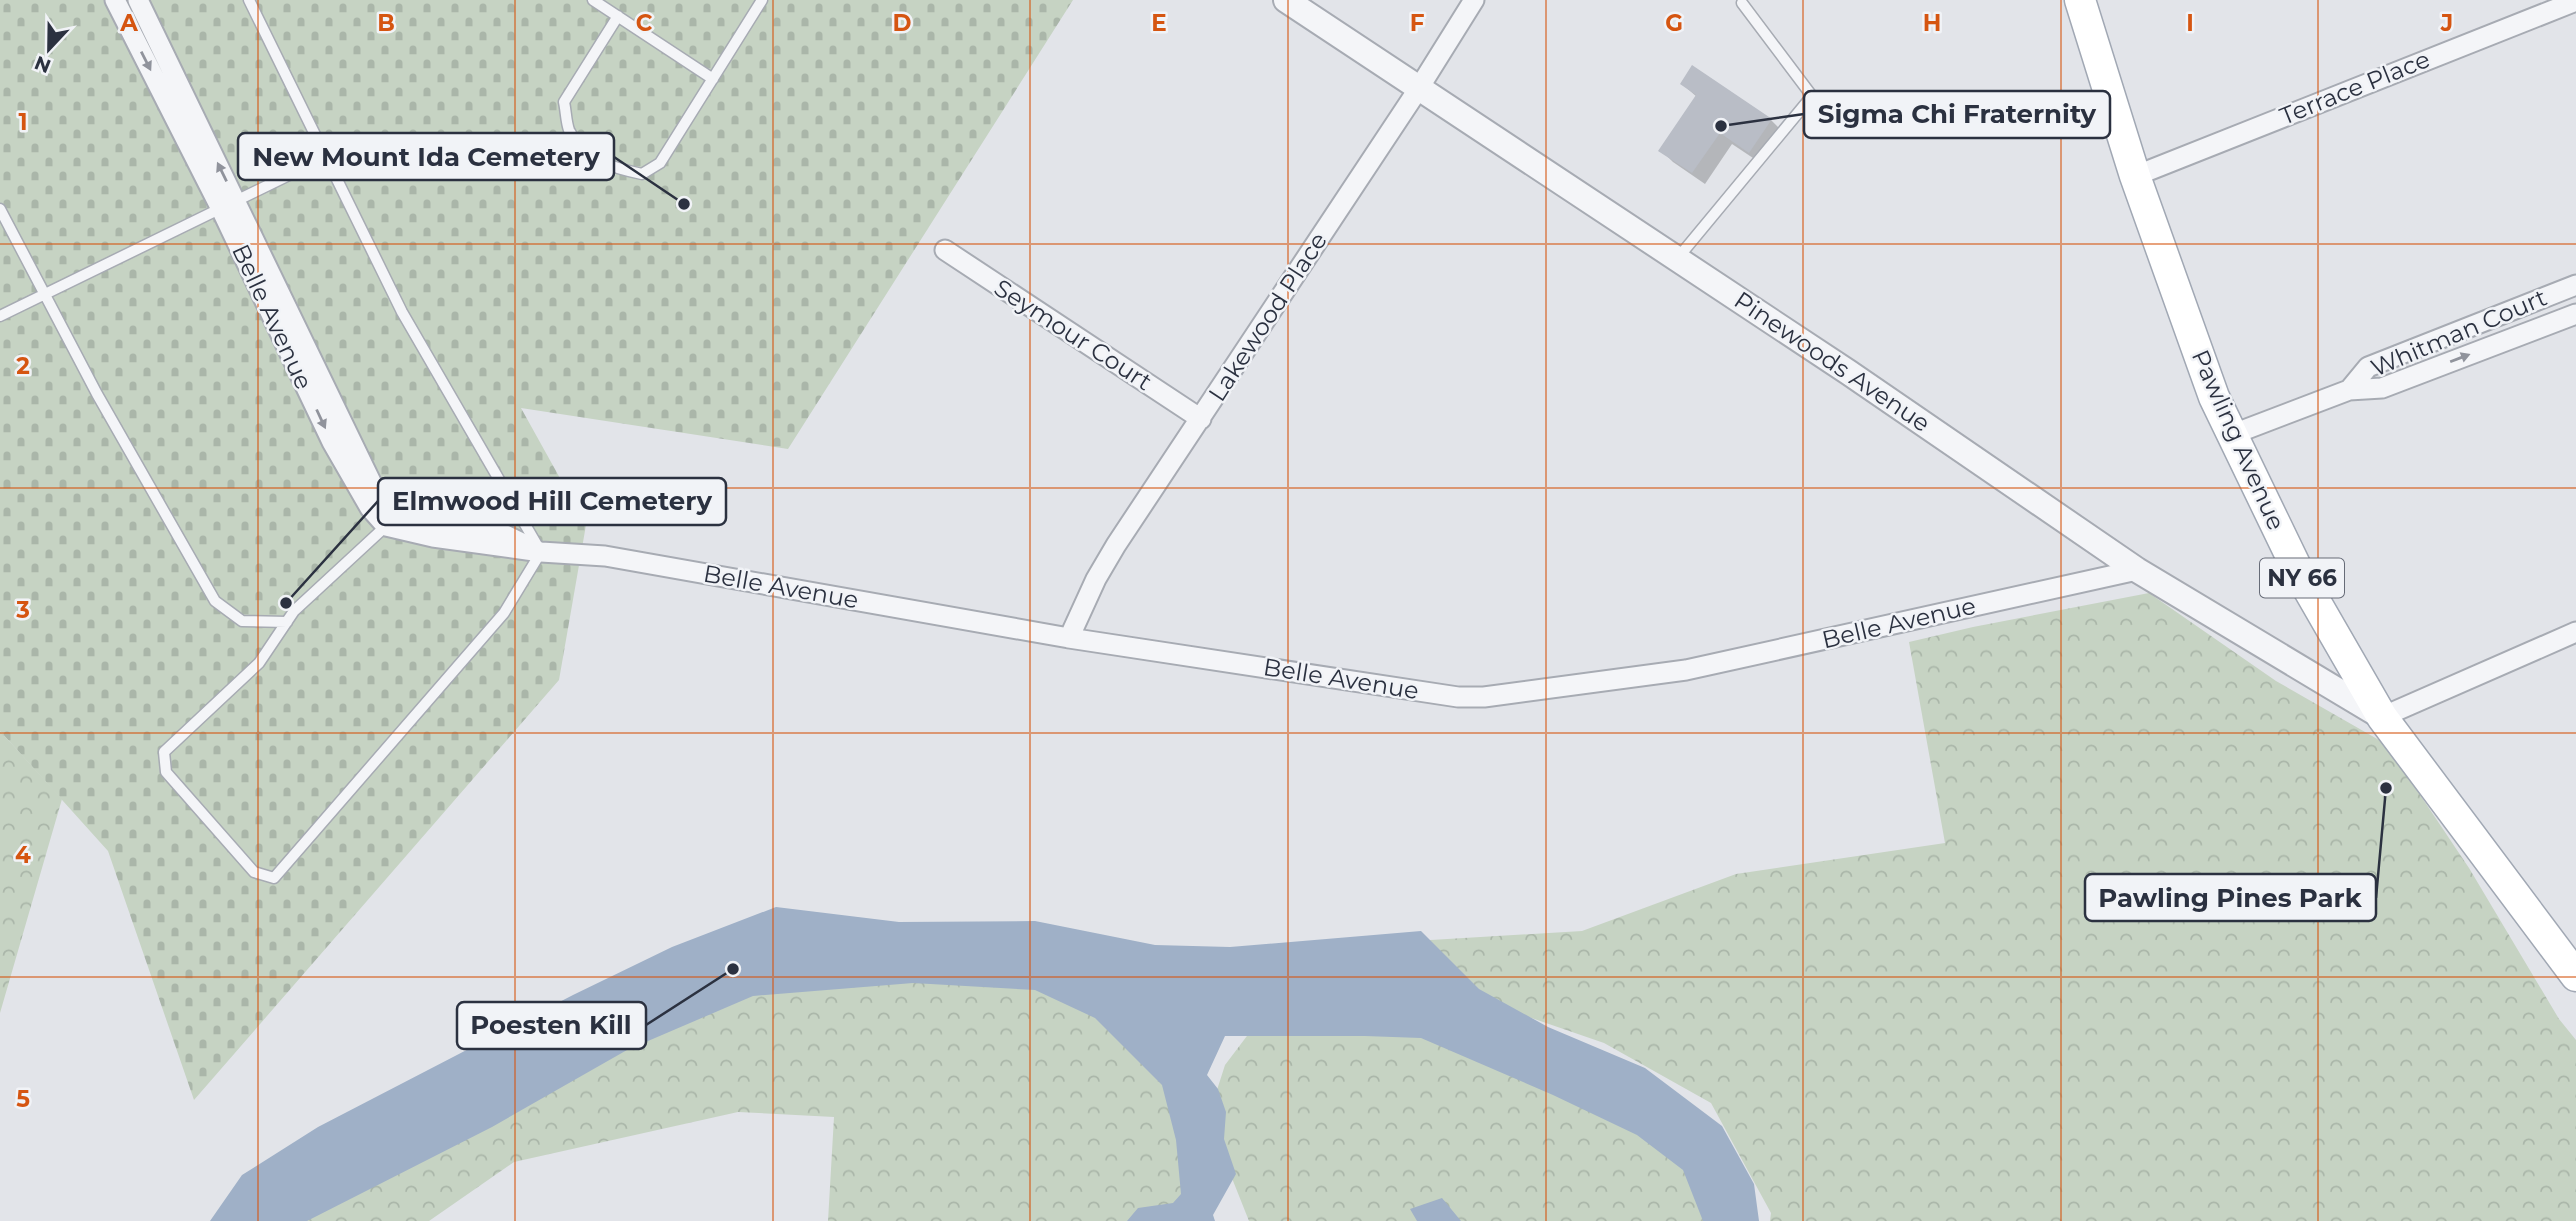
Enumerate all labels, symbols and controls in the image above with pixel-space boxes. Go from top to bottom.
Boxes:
text: A [119,9,138,37]
text: B [377,9,395,37]
text: C [636,9,653,37]
text: D [893,9,912,37]
text: E [1151,9,1167,37]
text: F [1410,9,1425,37]
text: G [1665,9,1683,37]
text: H [1923,9,1941,37]
text: I [2186,9,2194,37]
text: J [2440,9,2453,37]
north arrow [14,14,84,84]
street label: Terrace Place [2276,44,2434,131]
text: N [31,51,54,78]
one-way arrow [140,51,151,71]
callout: Sigma Chi Fraternity [1804,91,2110,138]
text: Sigma Chi Fraternity [1818,98,2097,130]
text: 1 [18,108,28,136]
callout: New Mount Ida Cemetery [238,133,614,180]
text: New Mount Ida Cemetery [252,141,600,173]
one-way arrow [217,162,228,182]
street label: Lakewood Place [1202,227,1333,407]
street label: Belle Avenue [226,240,319,394]
street label: Seymour Court [989,273,1158,396]
street label: Whitman Court [2367,282,2551,383]
street label: Pinewoods Avenue [1729,285,1936,438]
street label: Pawling Avenue [2186,345,2291,534]
text: 2 [16,352,30,380]
one-way arrow [2450,352,2471,363]
one-way arrow [315,409,326,429]
callout: Elmwood Hill Cemetery [378,478,726,525]
text: Elmwood Hill Cemetery [392,485,712,517]
road number: NY 66 [2260,558,2344,598]
street label: Belle Avenue [701,559,861,614]
street label: Belle Avenue [1819,591,1979,654]
text: 3 [15,596,30,624]
street label: Belle Avenue [1261,652,1421,705]
text: 4 [15,841,31,869]
callout: Pawling Pines Park [2085,874,2376,921]
text: Pawling Pines Park [2098,882,2363,914]
callout: Poesten Kill [457,1002,646,1049]
text: Poesten Kill [470,1009,632,1041]
text: 5 [16,1085,30,1113]

